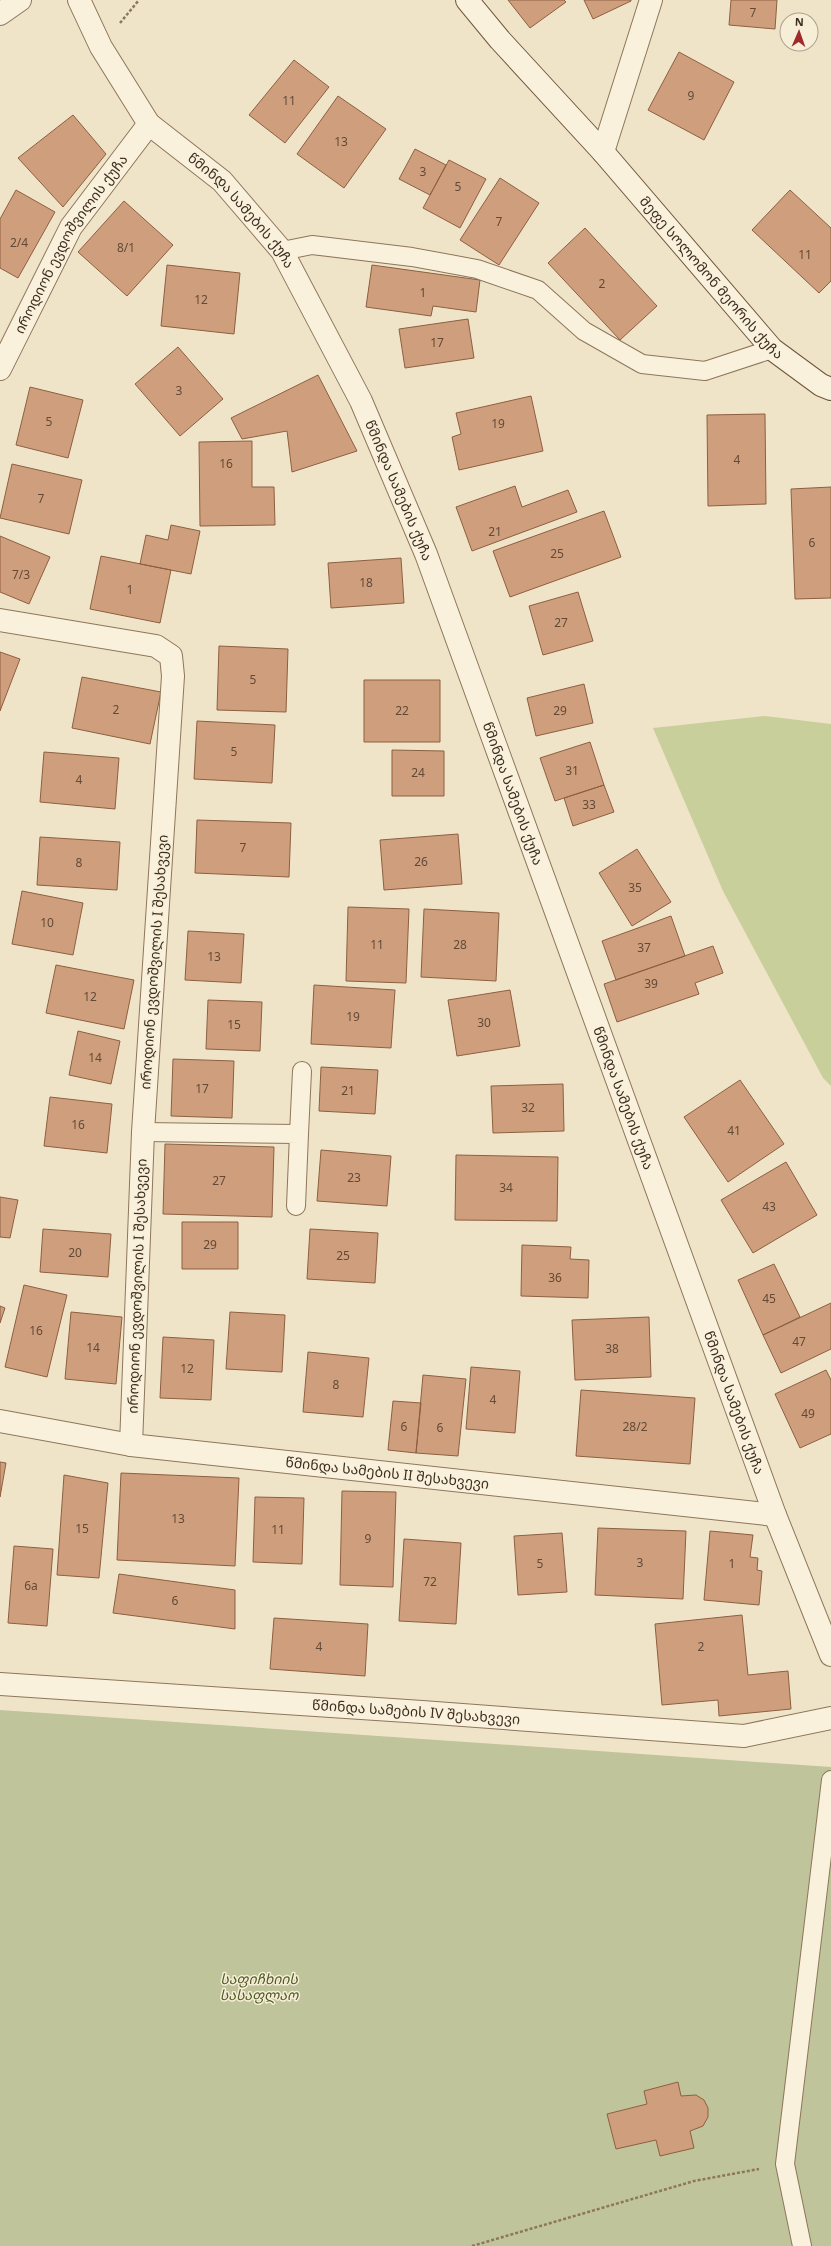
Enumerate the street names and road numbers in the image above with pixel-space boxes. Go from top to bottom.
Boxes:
street label: წმინდა სამების ქუჩა [184,148,299,271]
street label: იროდიონ ევდოშვილის ქუჩა [9,150,132,337]
street label: მეფე სოლომონ მეორის ქუჩა [636,192,787,363]
street label: წმინდა სამების ქუჩა [361,417,438,563]
street label: წმინდა სამების ქუჩა [479,719,548,868]
street label: იროდიონ ევდოშვილის I შესახვევი [135,834,172,1090]
street label: წმინდა სამების ქუჩა [589,1024,659,1172]
street label: იროდიონ ევდოშვილის I შესახვევი [123,1158,150,1414]
street label: წმინდა სამების ქუჩა [700,1328,769,1477]
street label: წმინდა სამების II შესახვევი [285,1452,490,1493]
street label: წმინდა სამების IV შესახვევი [311,1695,521,1728]

